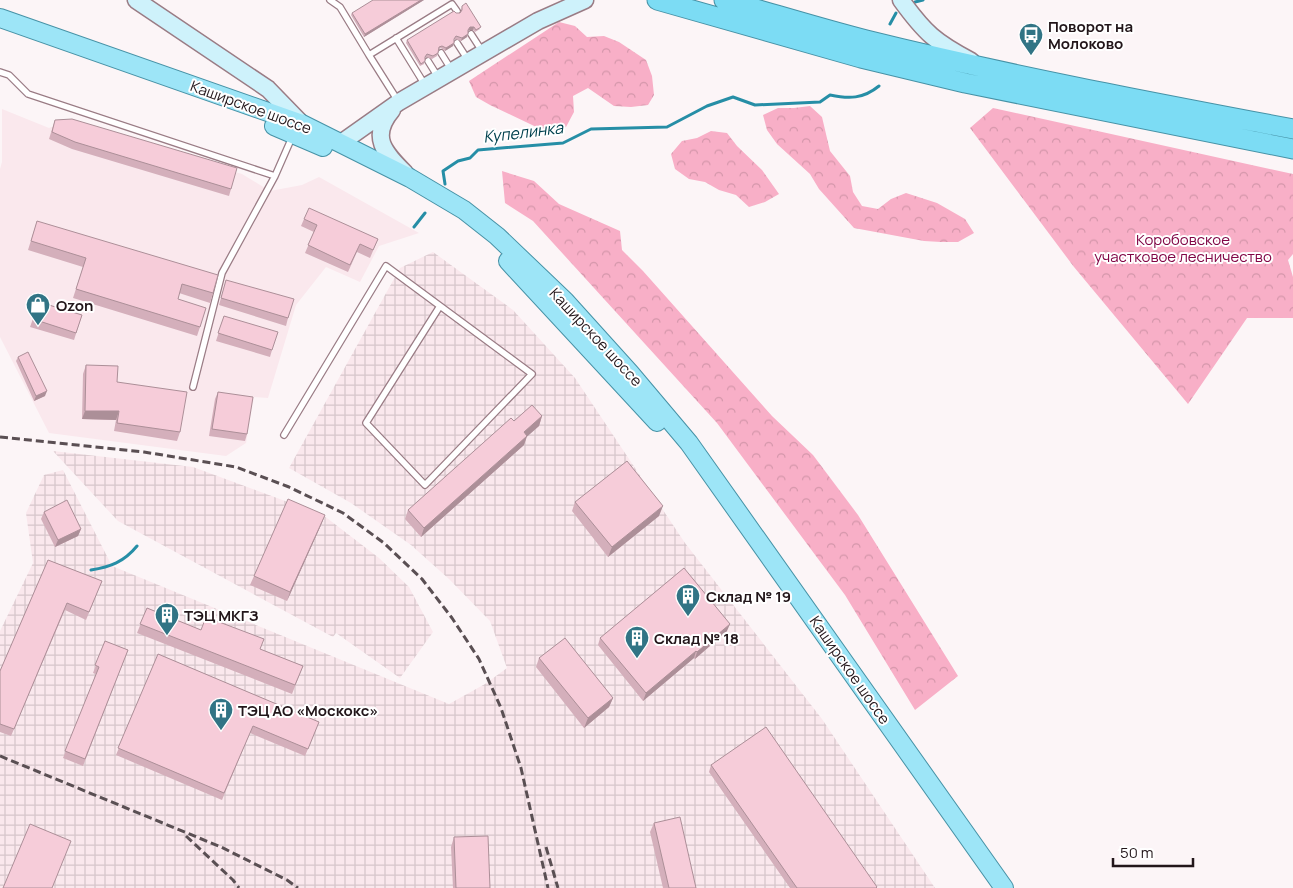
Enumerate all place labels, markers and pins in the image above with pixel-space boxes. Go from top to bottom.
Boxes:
place label: Поворот на Молоково [1048,16,1133,54]
bus stop icon: Поворот на Молоково [1018,22,1044,56]
shop icon: Ozon [25,292,51,326]
place label: Ozon [56,295,93,316]
building icon: Склад № 19 [675,583,701,617]
place label: Склад № 19 [706,586,791,607]
building icon: ТЭЦ МКГЗ [154,602,180,636]
place label: ТЭЦ МКГЗ [184,605,259,626]
building icon: Склад № 18 [624,625,650,659]
place label: Склад № 18 [654,628,739,649]
building icon: ТЭЦ АО «Москокс» [208,697,234,731]
place label: ТЭЦ АО «Москокс» [238,700,378,721]

